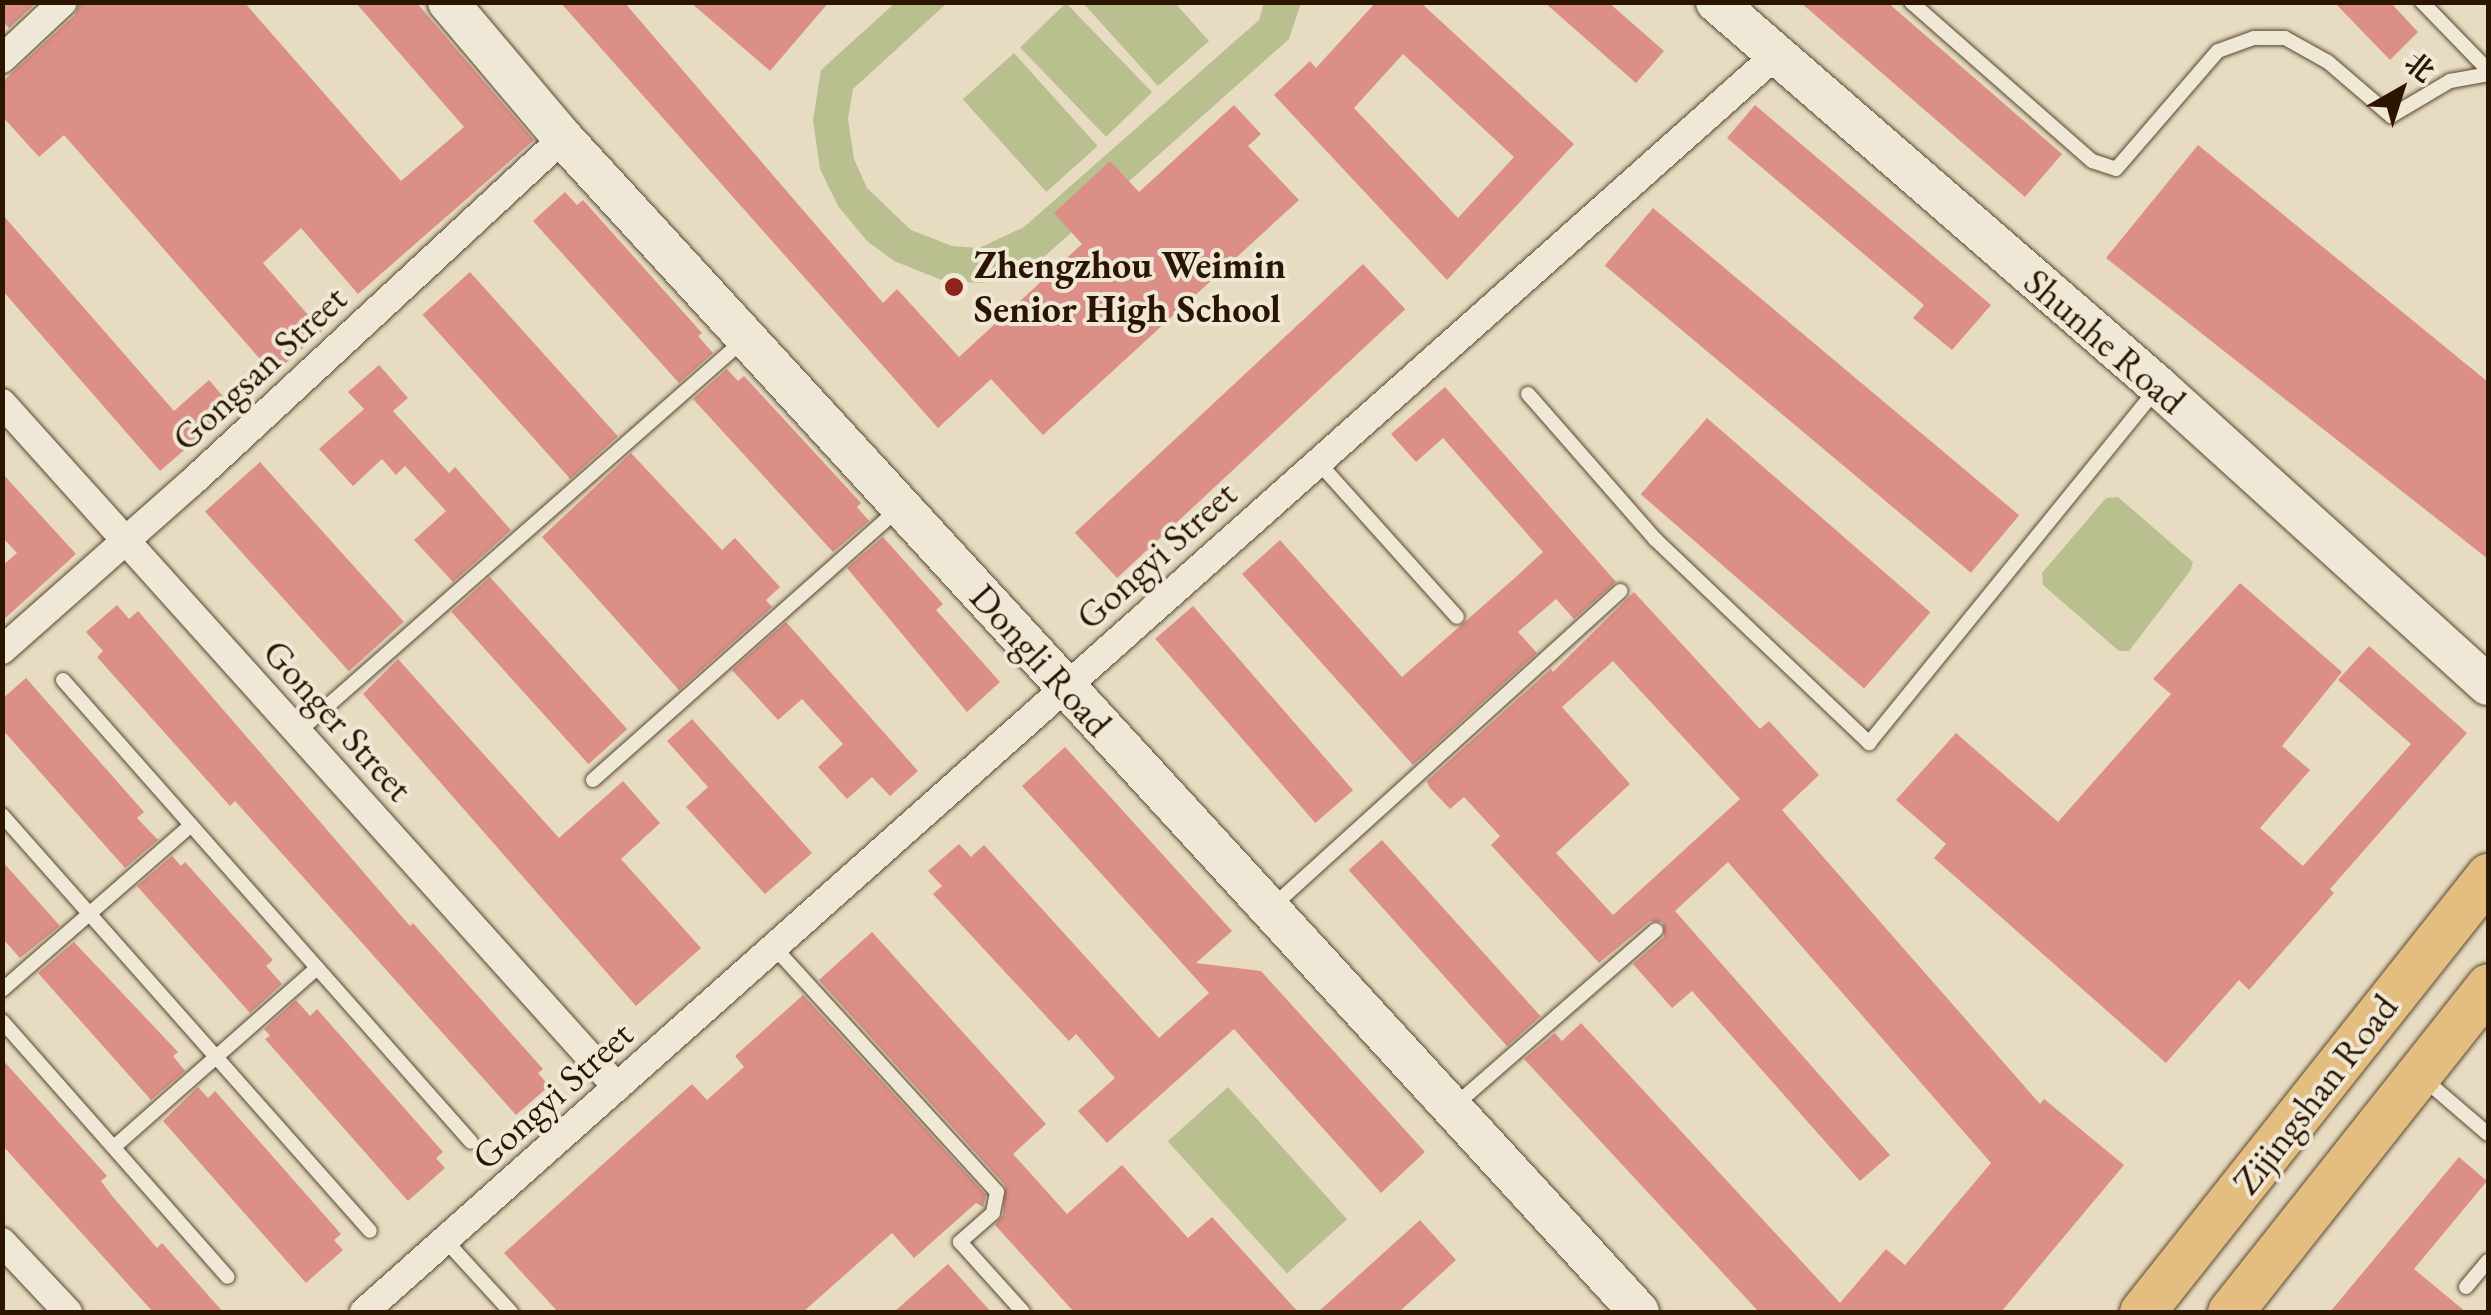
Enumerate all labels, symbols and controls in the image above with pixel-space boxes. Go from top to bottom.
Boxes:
north arrow [2351,40,2451,140]
text: 北 [2398,44,2442,89]
place label: Zhengzhou Weimin Senior High School [974,242,1286,332]
street label: Shunhe Road [2015,259,2195,423]
street label: Gongsan Street [162,276,356,460]
marker: Zhengzhou Weimin Senior High School [943,276,965,298]
street label: Gongyi Street [1066,471,1246,639]
street label: Dongli Road [961,574,1121,746]
street label: Gonger Street [254,630,422,810]
street label: Zijingshan Road [2223,985,2407,1203]
street label: Gongyi Street [462,1011,642,1179]

